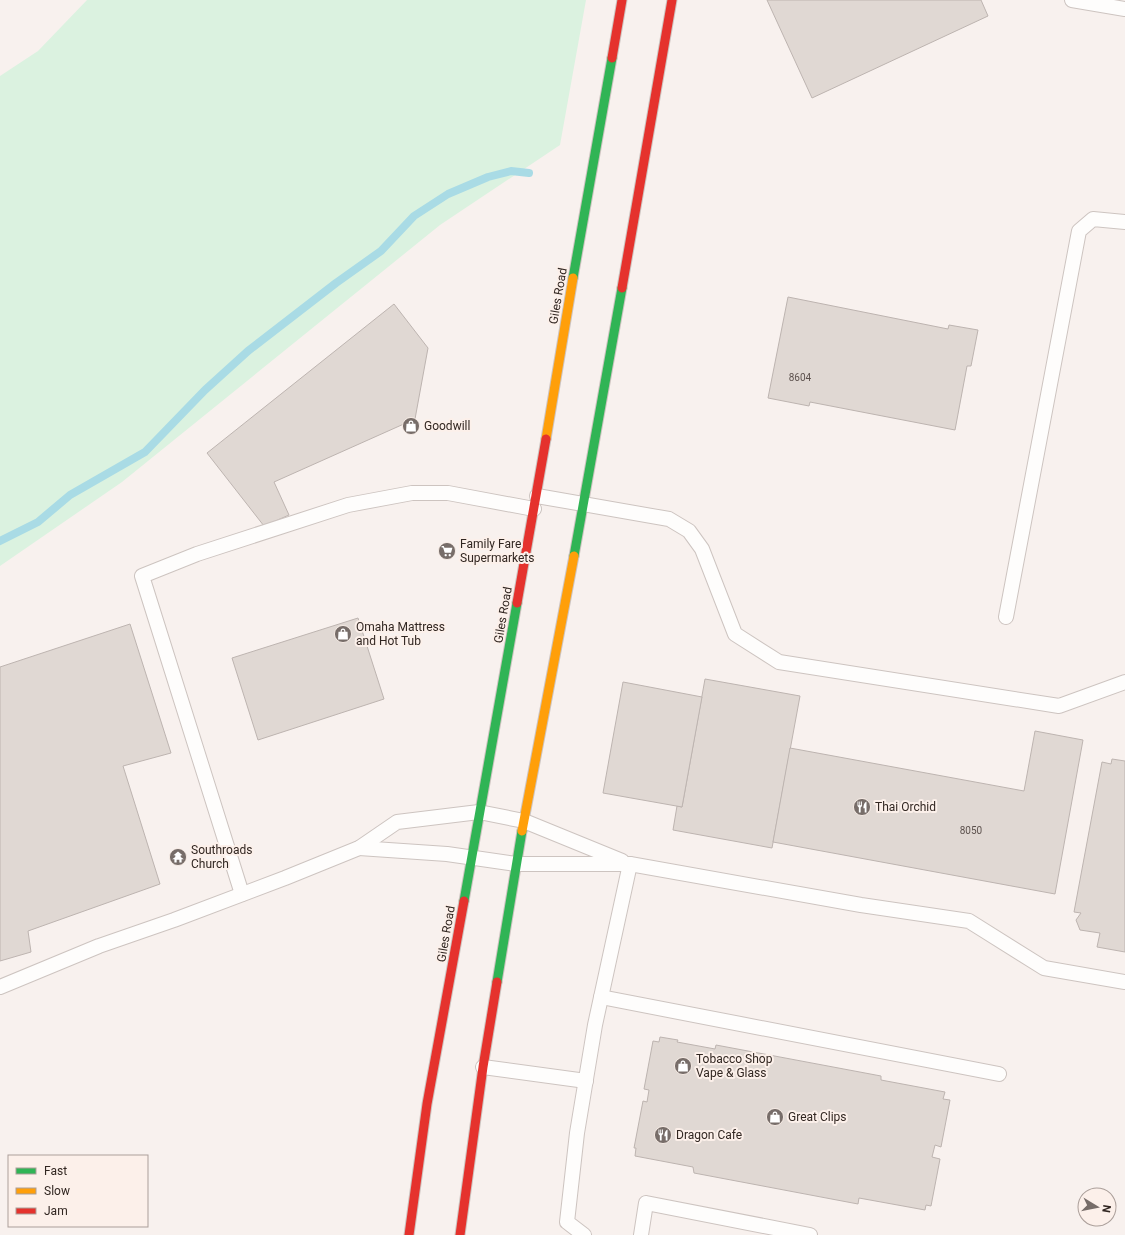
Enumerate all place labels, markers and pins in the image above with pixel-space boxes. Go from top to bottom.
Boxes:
shop icon: Goodwill [401,416,421,436]
place label: Goodwill [424,419,470,433]
place label: Family Fare Supermarkets [460,537,534,565]
supermarket icon: Family Fare Supermarkets [437,541,457,561]
place label: Omaha Mattress and Hot Tub [356,620,445,648]
shop icon: Omaha Mattress and Hot Tub [333,624,353,644]
restaurant icon: Thai Orchid [852,797,872,817]
place label: Thai Orchid [875,800,936,814]
place label: Southroads Church [191,843,252,871]
temple icon: Southroads Church [168,847,188,867]
place label: Tobacco Shop Vape & Glass [696,1052,773,1080]
shop icon: Tobacco Shop Vape & Glass [673,1056,693,1076]
shop icon: Great Clips [765,1107,785,1127]
place label: Great Clips [788,1110,847,1124]
restaurant icon: Dragon Cafe [653,1125,673,1145]
place label: Dragon Cafe [676,1128,742,1142]

